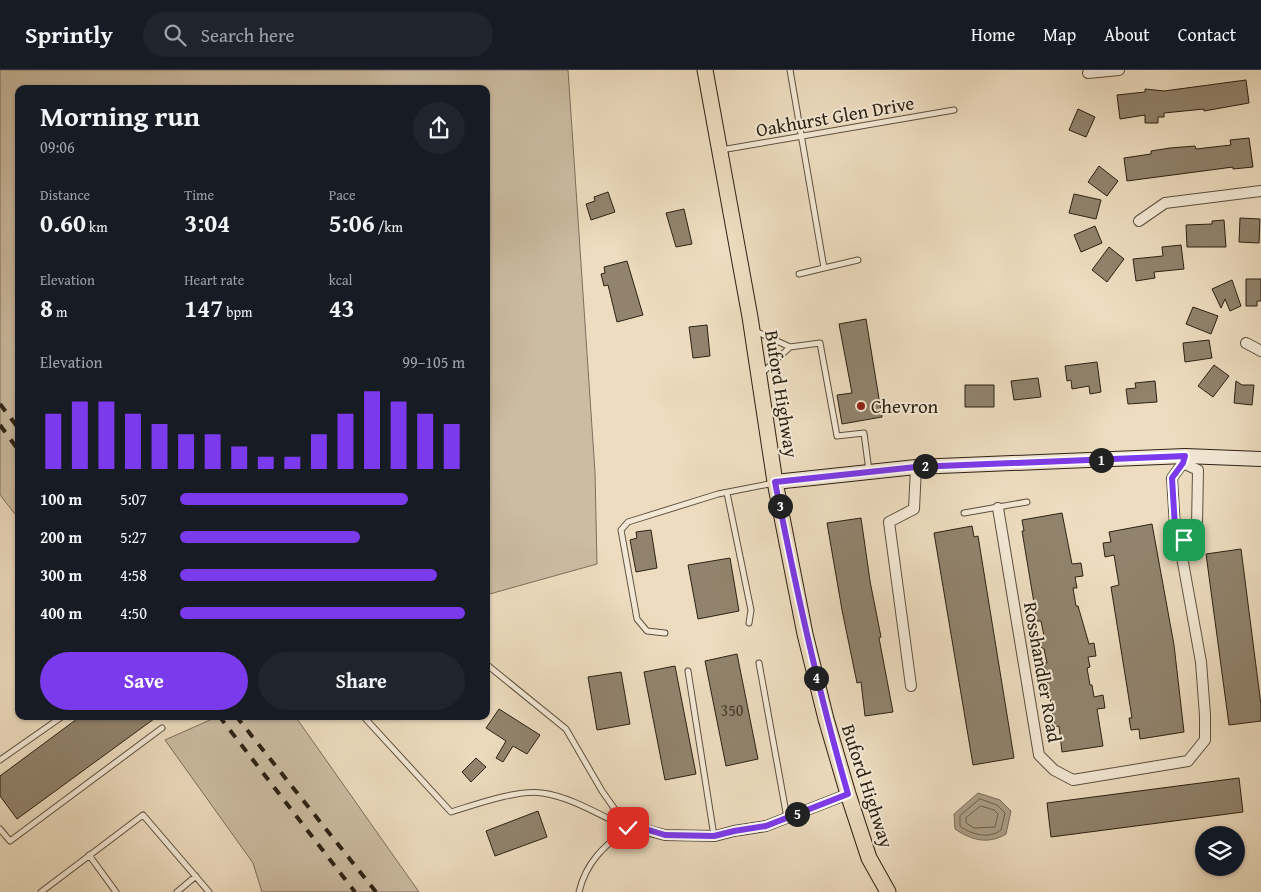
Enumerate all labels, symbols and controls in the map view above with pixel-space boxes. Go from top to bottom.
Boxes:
search box [143,12,493,57]
text: Sprintly [25,17,113,52]
icon: search [161,21,189,49]
text: Search here [201,21,294,49]
text: Home [971,21,1015,48]
text: Map [1043,21,1076,48]
text: About [1104,21,1150,48]
text: Contact [1178,21,1236,48]
street label: Oakhurst Glen Drive [754,88,916,144]
text: Morning run [40,95,200,136]
button: share [413,102,465,154]
text: 09:06 [40,135,75,159]
text: Distance [40,185,90,205]
text: Time [184,185,214,205]
text: Pace [329,185,356,205]
text: 0.60 [40,205,86,241]
text: 3:04 [184,205,230,241]
text: 5:06 [329,205,375,241]
text: km [86,217,108,237]
text: /km [375,217,403,237]
text: Elevation [40,270,95,290]
text: Heart rate [184,270,244,290]
text: kcal [329,270,353,290]
text: 8 [40,290,53,326]
text: 147 [184,290,223,326]
text: 43 [329,290,355,326]
text: m [53,302,67,322]
text: bpm [223,302,253,322]
street label: Buford Highway [758,328,806,460]
text: Elevation [40,350,103,374]
text: 99–105 m [402,350,465,374]
place label: Chevron [871,392,939,420]
marker: Chevron [855,400,867,412]
pin: 1 [1088,448,1114,472]
text: 1 [1098,450,1105,470]
pin: 2 [912,454,938,478]
text: 2 [922,456,929,476]
text: 100 m [40,487,82,511]
text: 5:07 [120,487,147,511]
pin: 3 [768,494,792,518]
text: 3 [777,496,784,516]
pin [1163,519,1205,561]
text: 200 m [40,525,82,549]
text: 5:27 [120,525,147,549]
icon: arrive [1170,526,1198,554]
text: 300 m [40,563,82,587]
text: 4:58 [120,563,147,587]
street label: Rosshandler Road [1017,600,1069,745]
text: 400 m [40,601,82,625]
text: 4:50 [120,601,147,625]
button: Save [40,652,248,710]
button: Share [258,652,465,710]
pin: 4 [804,666,828,690]
text: 4 [813,668,820,688]
house number: 350 [720,698,744,722]
street label: Buford Highway [835,721,901,852]
pin: 5 [784,802,810,826]
text: 5 [794,804,801,824]
pin [607,807,649,849]
icon: check [614,814,642,842]
map controls [1195,826,1245,876]
button: layers [1195,826,1245,876]

